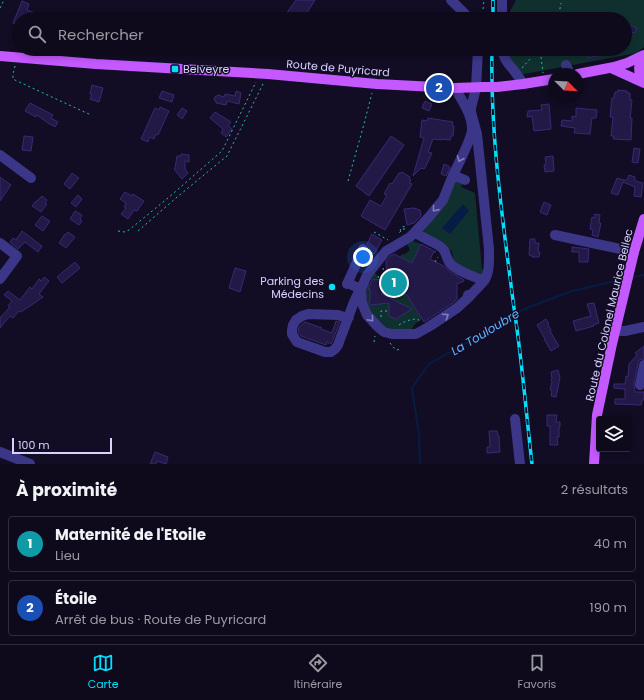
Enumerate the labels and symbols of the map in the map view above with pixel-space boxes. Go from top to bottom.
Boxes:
street label: Route de Puyricard [286,56,390,80]
place label: Belveyre [183,61,230,77]
marker: Belveyre [170,64,180,74]
north arrow [548,68,584,104]
pin: 2 [426,73,452,103]
one-way arrow [457,155,465,163]
one-way arrow [433,205,440,212]
street label: Route du Colonel Maurice Bellec [581,227,637,403]
your location [353,247,373,267]
pin: 1 [381,268,407,298]
place label: Parking des Médecins [260,273,324,302]
marker: Parking des Médecins [327,282,337,292]
water label: La Touloubre [448,305,523,359]
one-way arrow [442,313,449,320]
one-way arrow [367,315,374,322]
scale bar [12,436,112,455]

